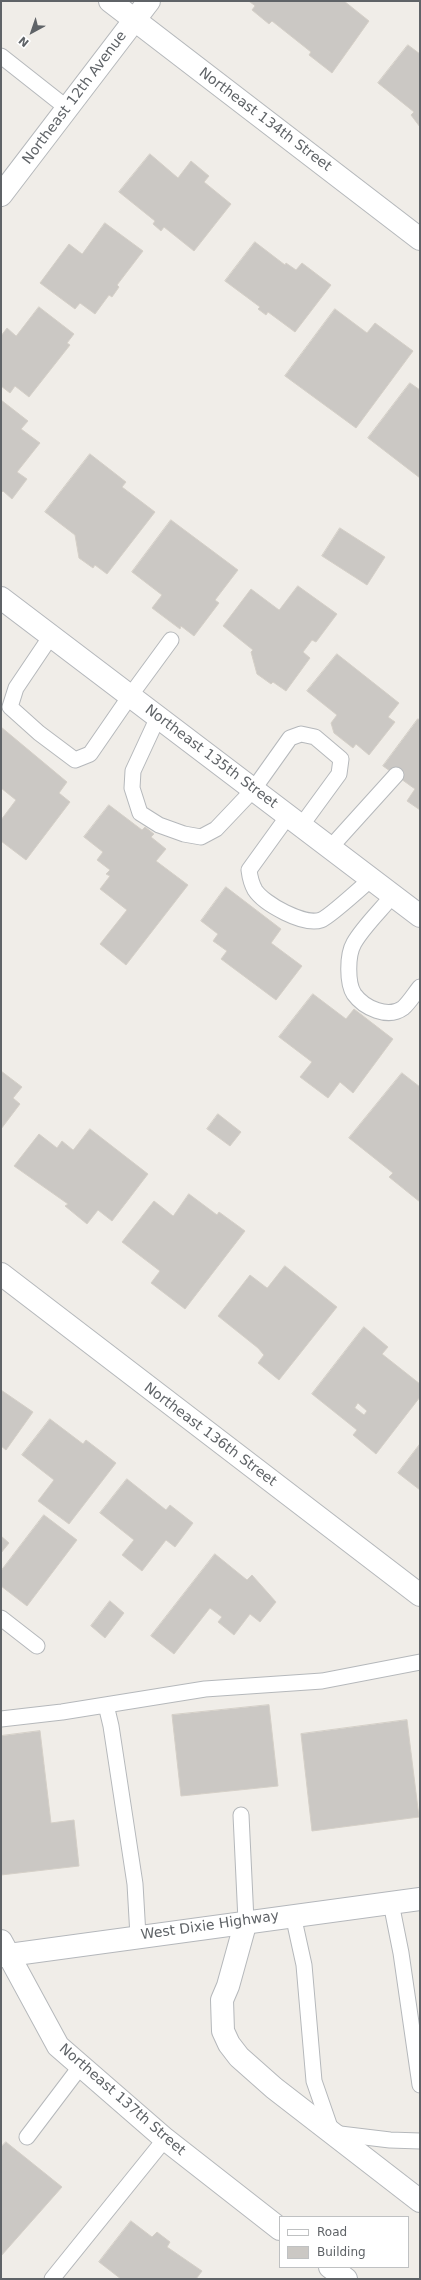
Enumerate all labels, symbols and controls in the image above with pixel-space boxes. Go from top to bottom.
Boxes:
north arrow [12,12,52,52]
street label: Northeast 12th Avenue [19,28,131,168]
street label: Northeast 134th Street [195,65,335,175]
street label: Northeast 135th Street [141,702,281,812]
street label: Northeast 136th Street [140,1380,280,1490]
street label: West Dixie Highway [140,1908,280,1944]
street label: Northeast 137th Street [55,2041,189,2159]
legend [279,2216,409,2268]
text: Road [317,2225,347,2239]
text: Building [317,2245,366,2259]

